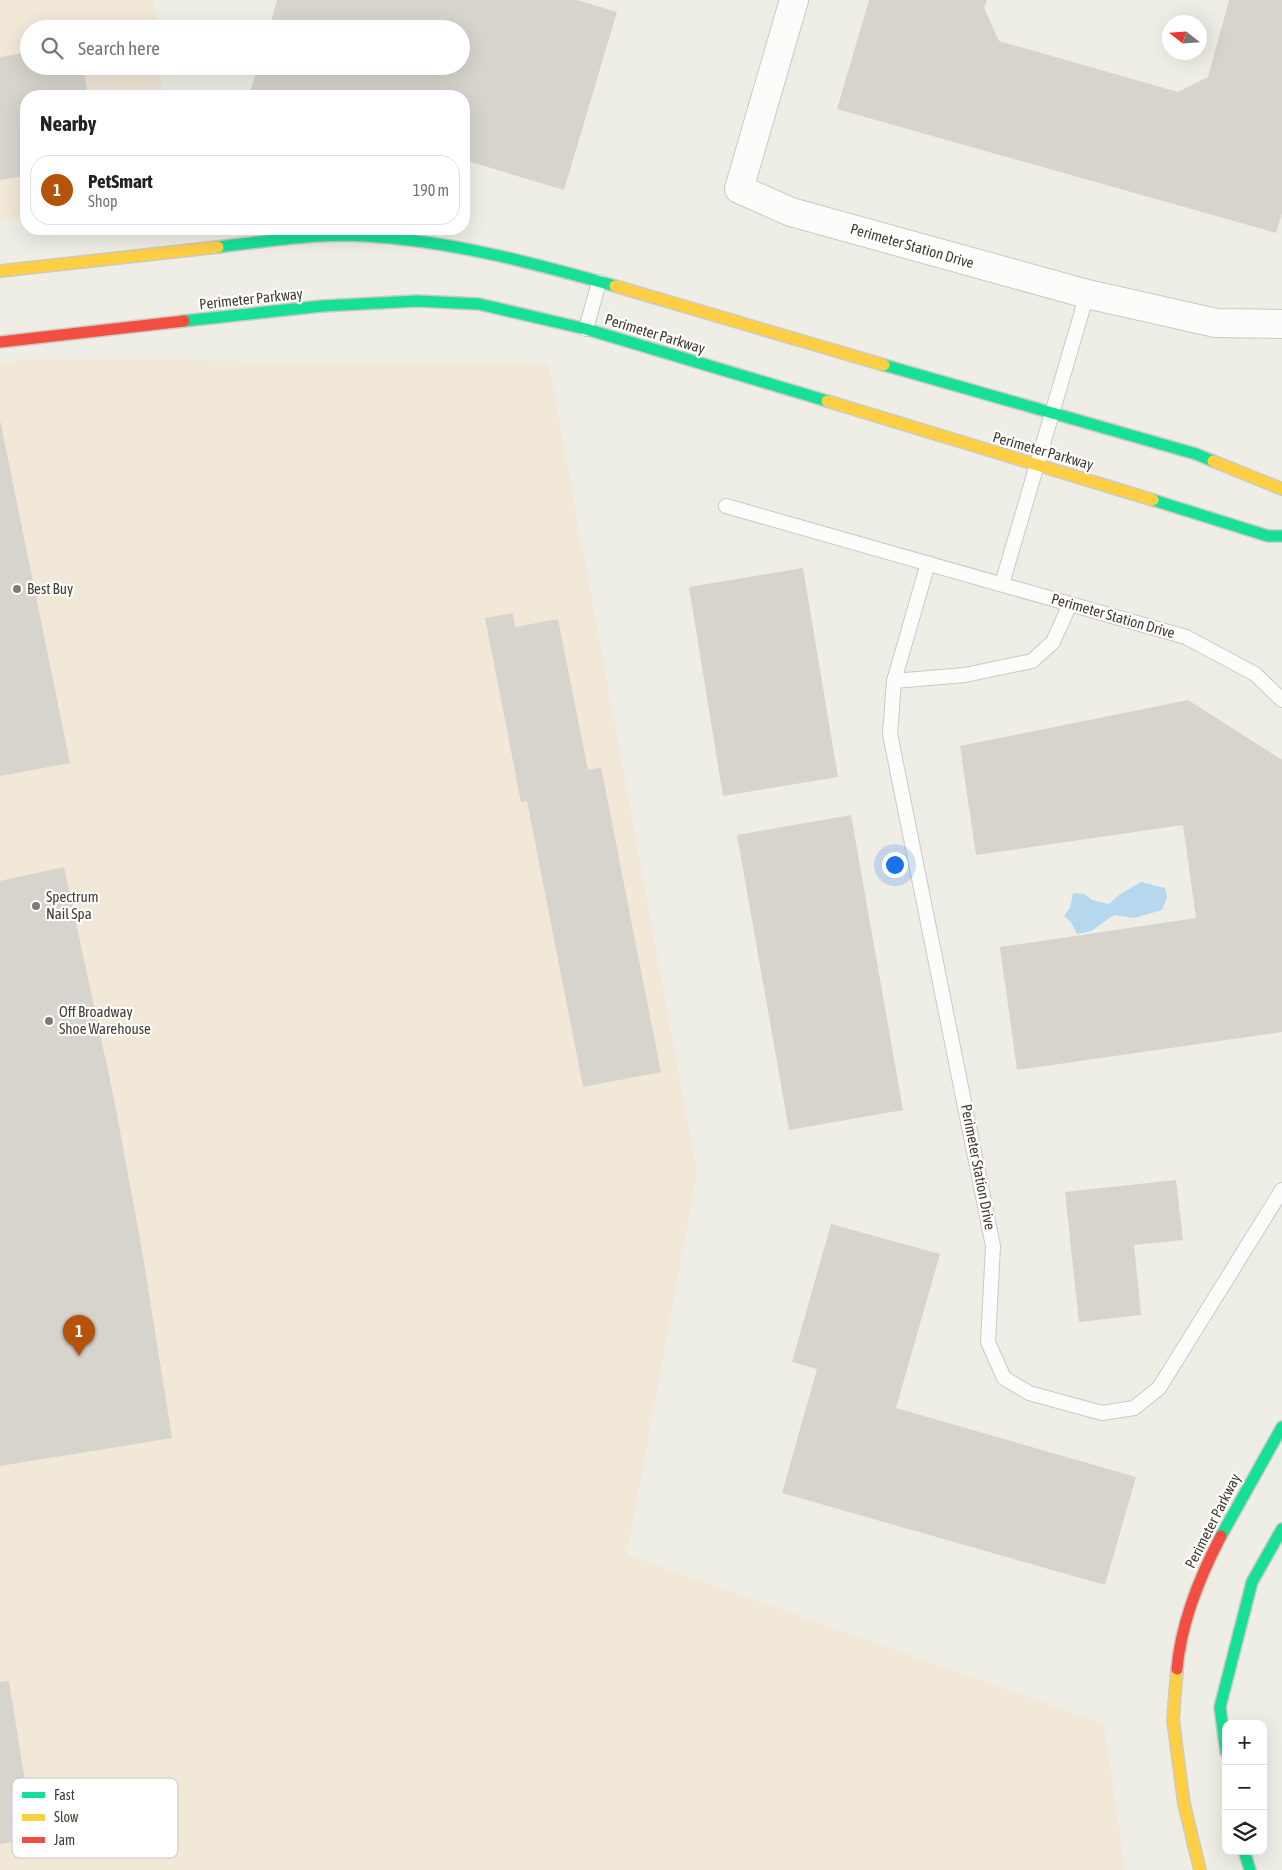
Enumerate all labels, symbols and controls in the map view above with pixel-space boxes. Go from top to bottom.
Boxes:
north arrow [1162,15,1207,60]
search box [20,20,470,75]
icon: search [38,34,66,62]
text: Search here [78,37,160,59]
text: Nearby [40,111,96,135]
text: PetSmart [88,170,153,192]
text: 1 [53,181,61,199]
text: 190 m [413,181,449,199]
text: Shop [88,192,118,210]
street label: Perimeter Station Drive [848,220,976,271]
street label: Perimeter Parkway [198,285,304,312]
street label: Perimeter Parkway [603,310,707,357]
street label: Perimeter Parkway [991,428,1095,473]
place label: Best Buy [27,580,73,597]
marker: Best Buy [11,583,23,595]
street label: Perimeter Station Drive [1049,590,1177,641]
your location [882,852,908,878]
place label: Spectrum Nail Spa [46,888,99,922]
marker: Spectrum Nail Spa [30,900,42,912]
place label: Off Broadway Shoe Warehouse [59,1003,151,1037]
marker: Off Broadway Shoe Warehouse [43,1015,55,1027]
street label: Perimeter Station Drive [958,1103,999,1231]
pin: 1 [63,1315,95,1356]
street label: Perimeter Parkway [1181,1471,1244,1571]
map controls [1222,1720,1267,1855]
button: + [1222,1720,1267,1765]
button: − [1222,1765,1267,1810]
legend [12,1778,178,1858]
text: Fast [54,1787,75,1803]
text: Slow [54,1809,79,1825]
button: layers [1222,1810,1267,1855]
text: Jam [54,1832,75,1848]

